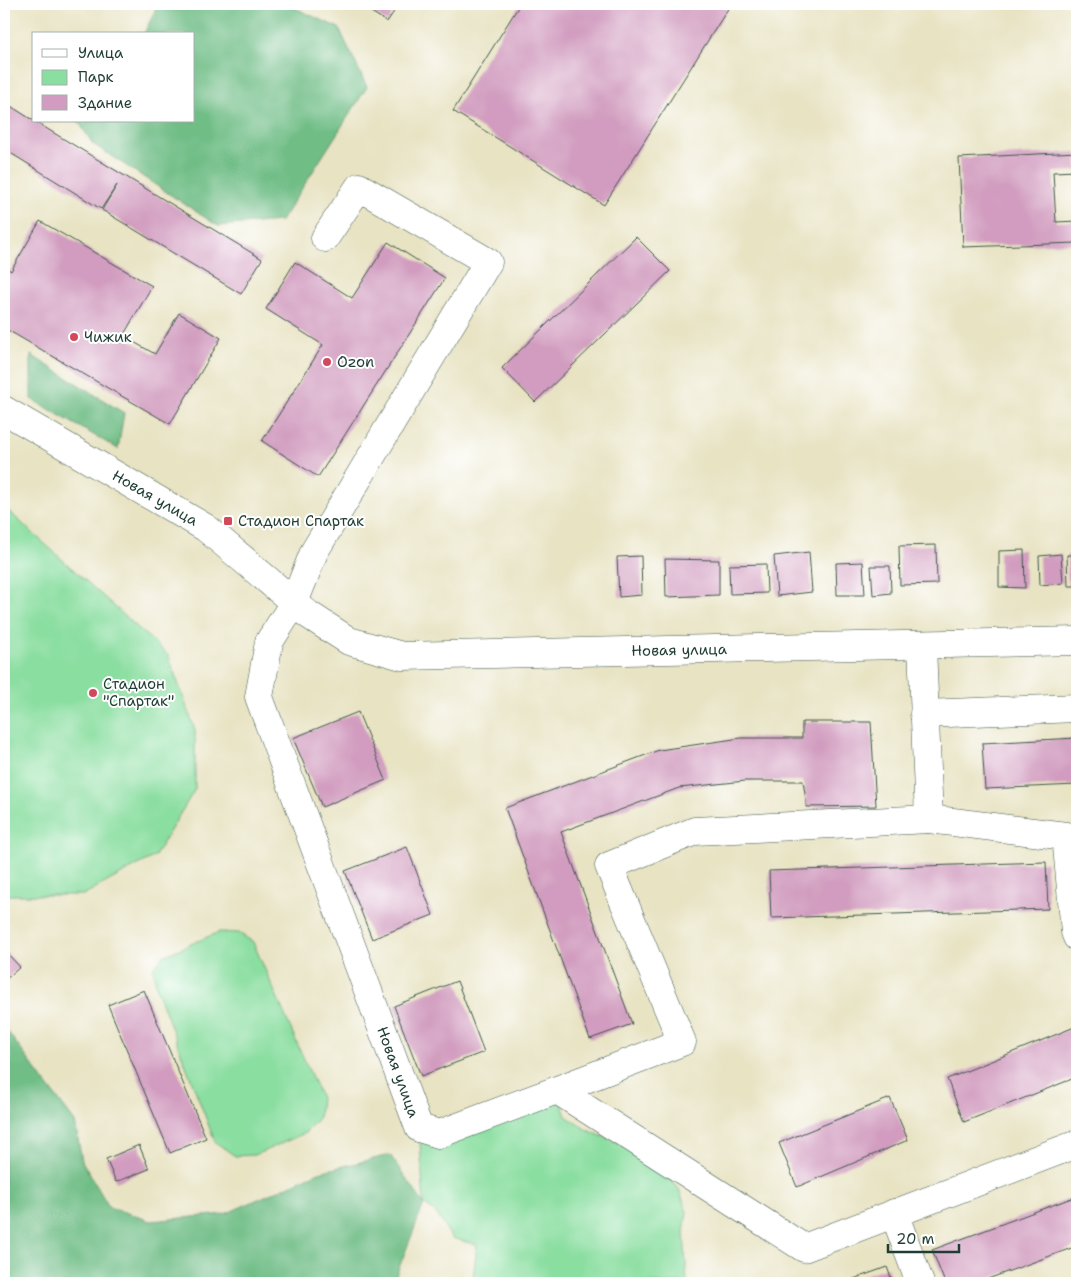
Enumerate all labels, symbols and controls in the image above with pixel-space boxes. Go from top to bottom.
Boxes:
legend [32,32,195,122]
text: Улица [78,43,124,63]
text: Парк [78,67,114,87]
text: Здание [78,93,132,113]
place label: Чижик [84,327,132,347]
marker: Чижик [68,331,80,343]
place label: Ozon [337,352,374,372]
marker: Ozon [321,356,333,368]
street label: Новая улица [109,465,202,531]
place label: Стадион Спартак [238,511,364,531]
marker: Стадион Спартак [222,515,234,527]
street label: Новая улица [631,639,728,661]
place label: Стадион "Спартак" [103,674,175,711]
marker: Стадион "Спартак" [87,687,99,699]
street label: Новая улица [372,1024,424,1121]
scale bar [888,1222,960,1254]
text: 20 m [896,1229,935,1249]

